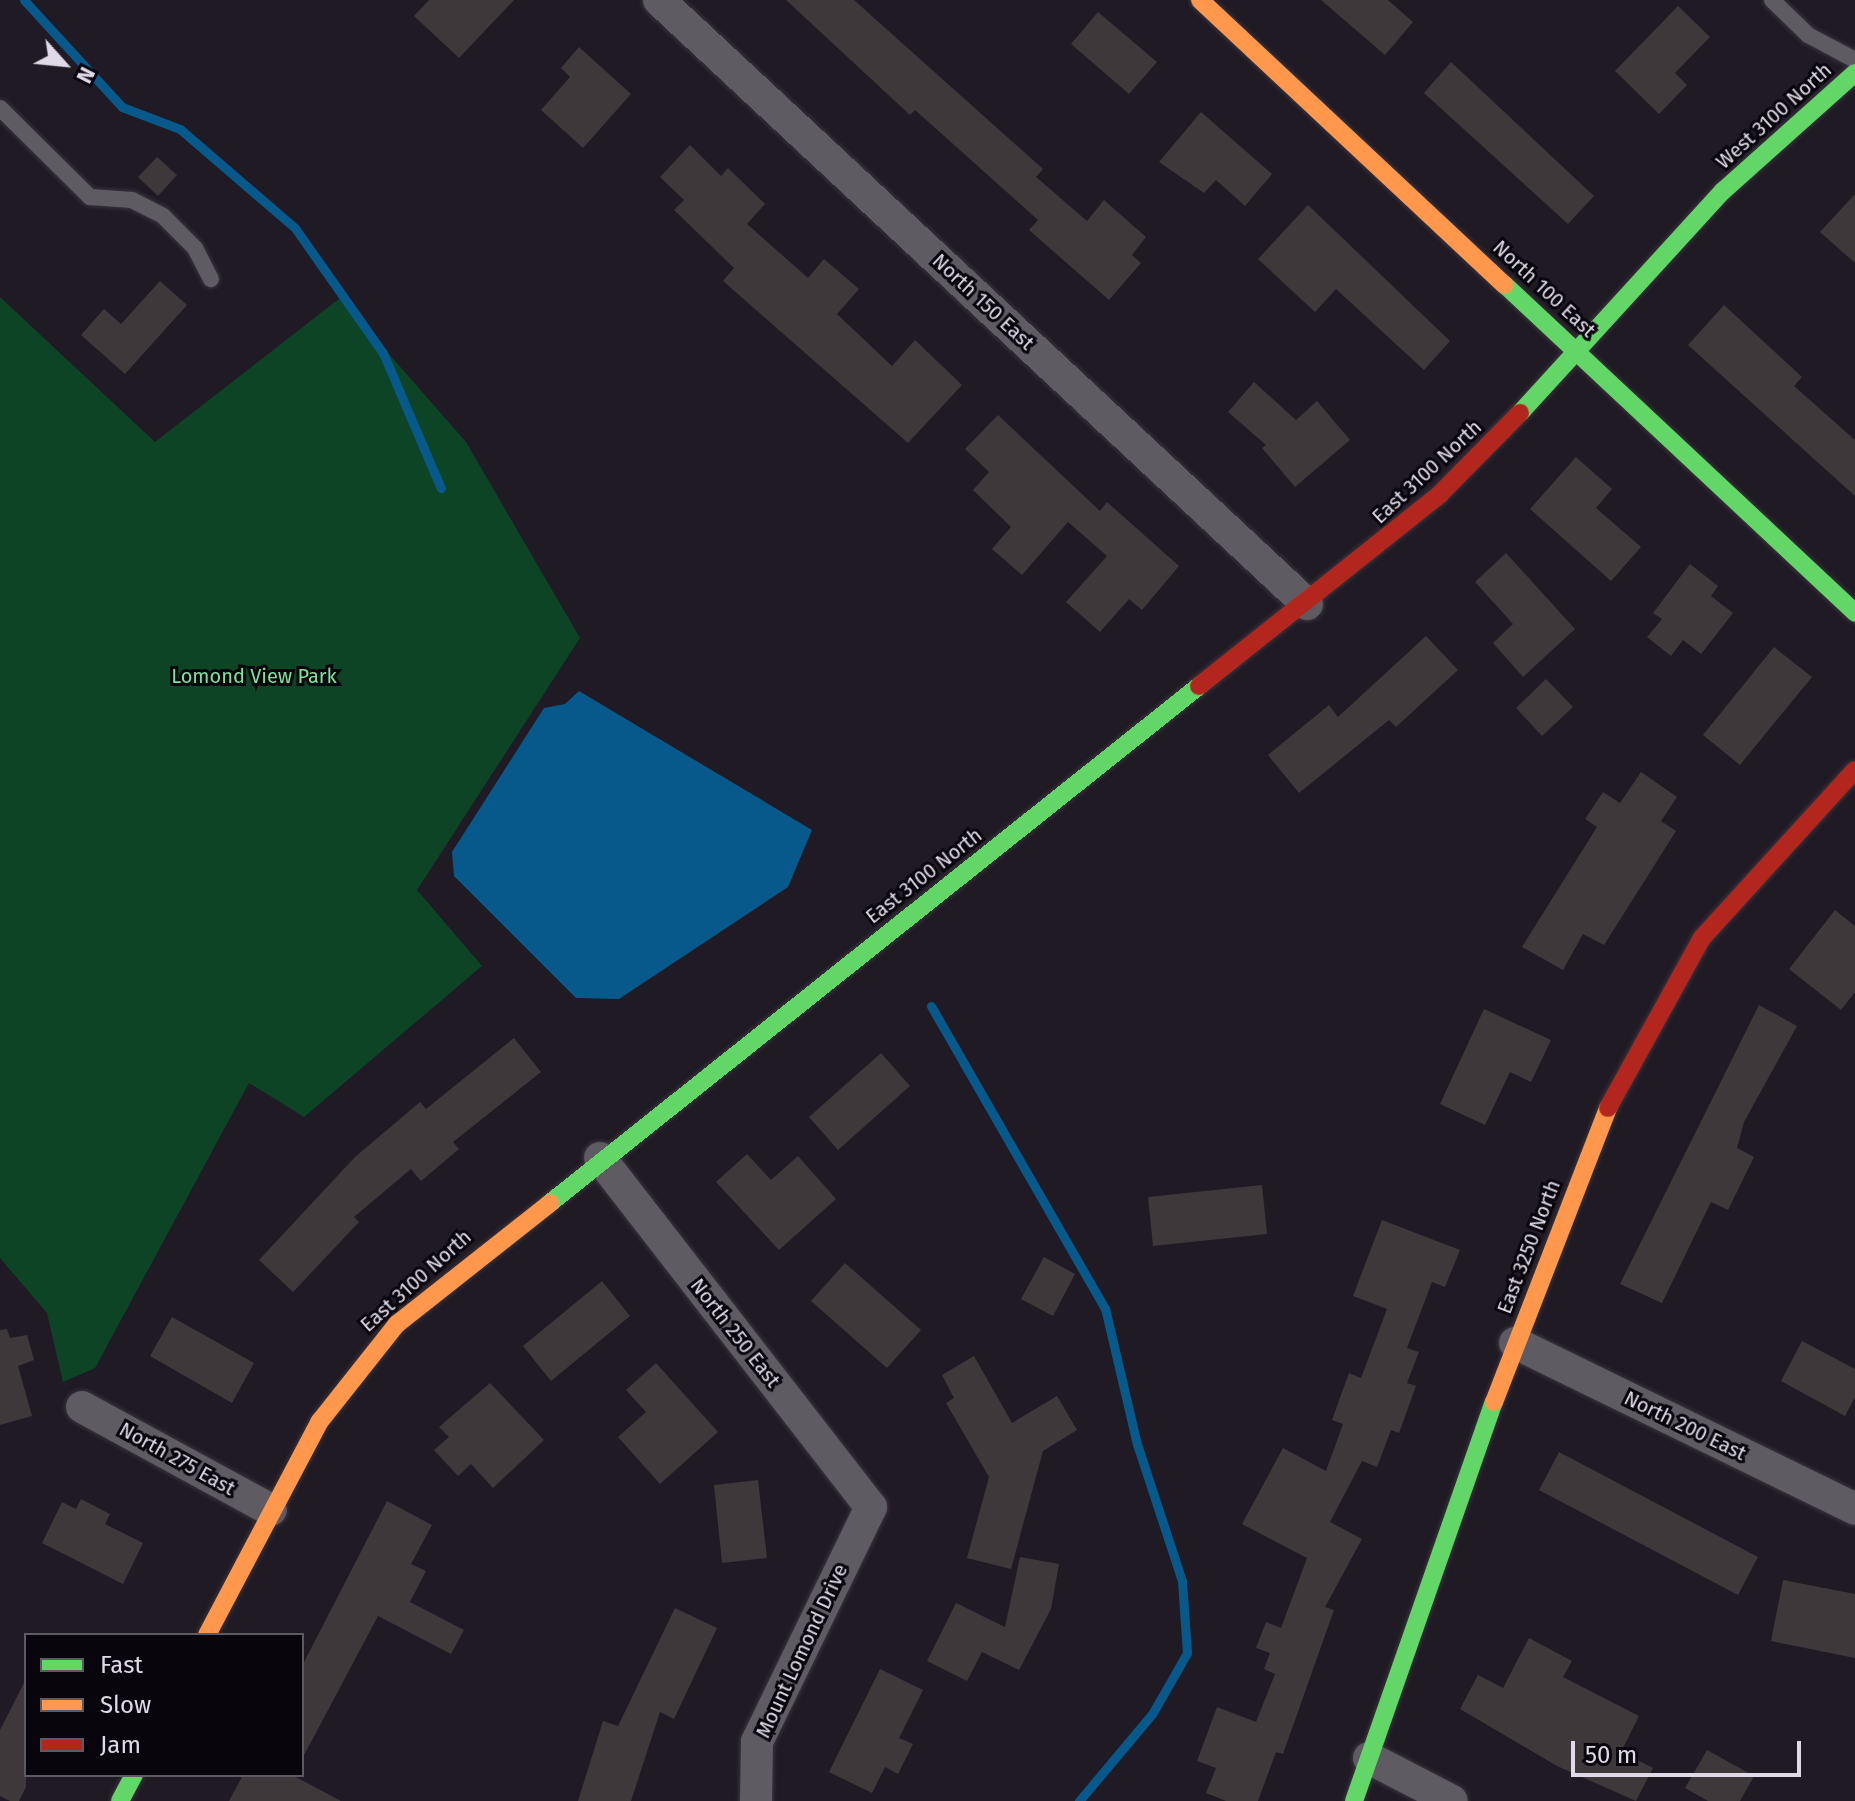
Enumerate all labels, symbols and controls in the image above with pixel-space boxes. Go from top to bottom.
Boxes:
north arrow [24,24,104,104]
street label: West 3100 North [1711,58,1837,174]
text: N [70,62,101,88]
street label: North 100 East [1488,235,1600,343]
street label: North 150 East [927,249,1039,355]
street label: East 3100 North [1367,415,1487,529]
park label: Lomond View Park [171,664,337,688]
street label: East 3100 North [861,823,987,929]
street label: East 3250 North [1493,1177,1565,1317]
street label: East 3100 North [356,1225,476,1337]
street label: North 250 East [685,1274,785,1392]
street label: North 200 East [1620,1386,1750,1466]
street label: North 275 East [115,1417,239,1501]
street label: Mount Lomond Drive [751,1560,853,1742]
legend [24,1633,304,1777]
text: Fast [100,1651,143,1679]
text: Slow [100,1691,151,1719]
scale bar [1575,1725,1805,1775]
text: Jam [100,1731,141,1759]
text: 50 m [1585,1741,1637,1769]

